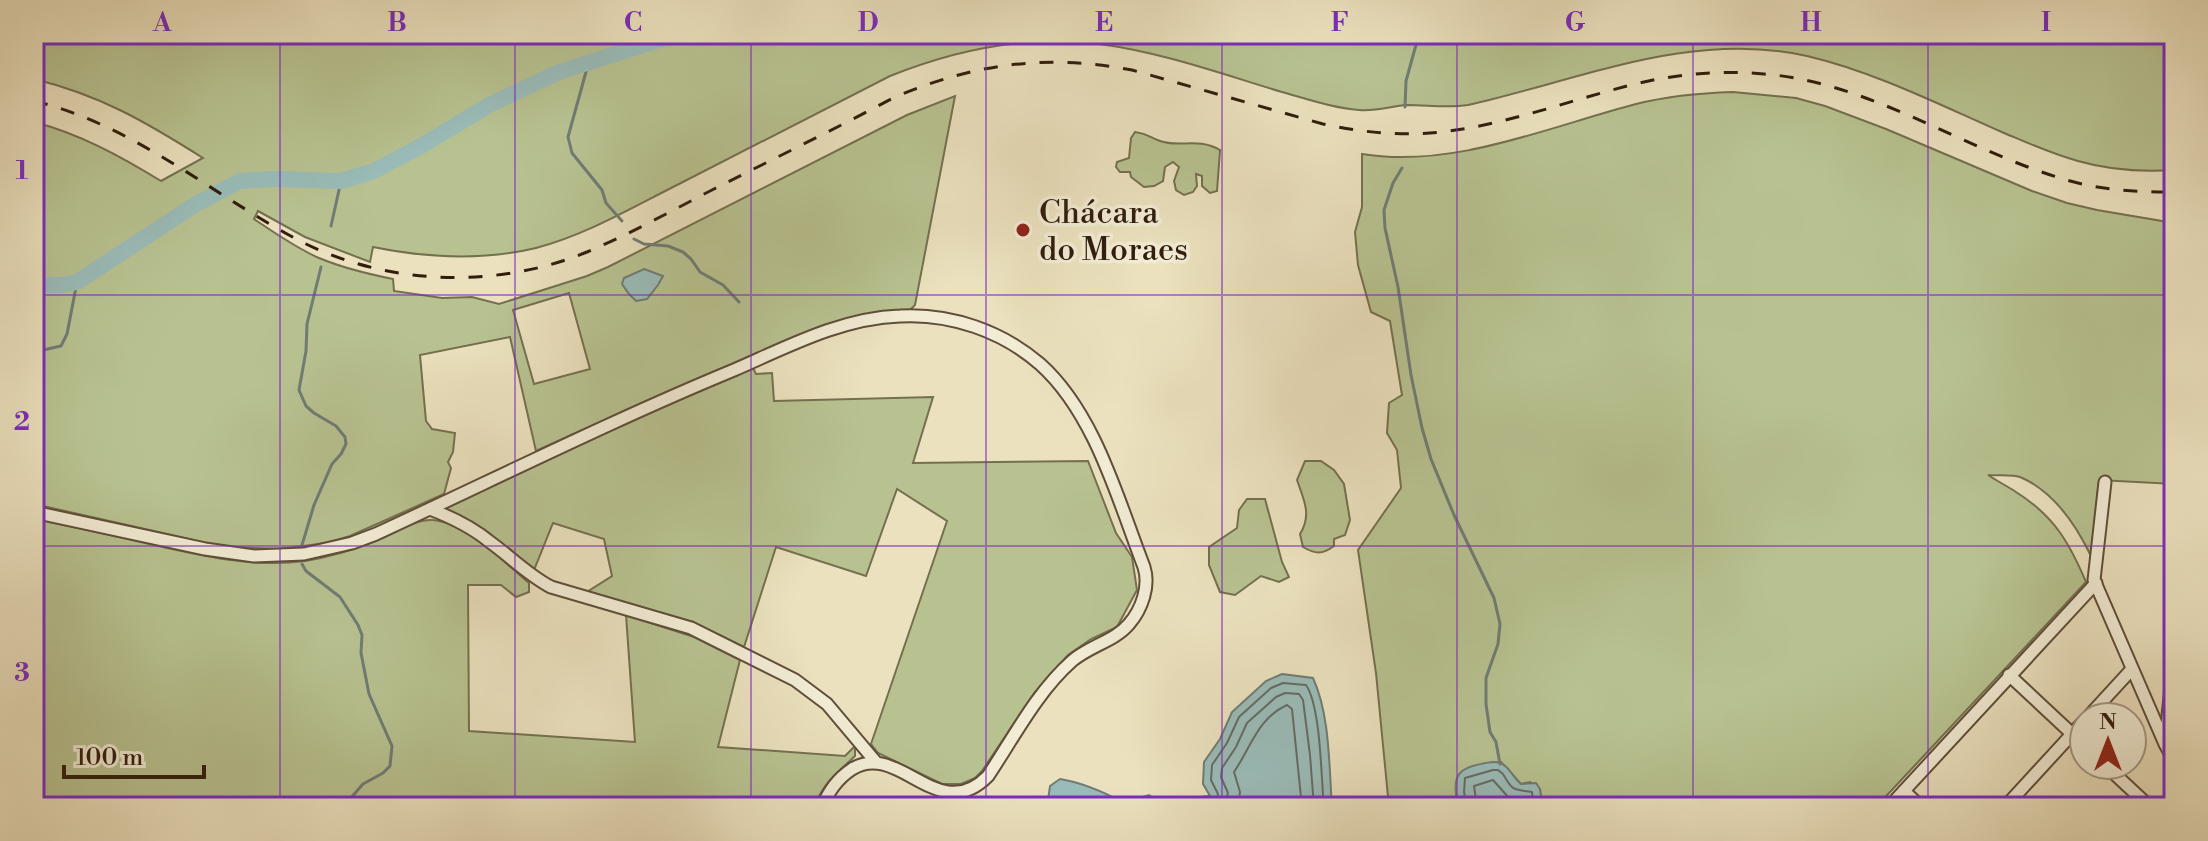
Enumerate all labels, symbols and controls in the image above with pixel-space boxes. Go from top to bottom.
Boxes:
text: A [152,7,172,39]
text: B [387,7,407,39]
text: C [624,7,642,39]
text: D [858,7,878,39]
text: E [1095,7,1113,39]
text: F [1331,7,1349,39]
text: G [1565,7,1586,39]
text: H [1800,7,1822,39]
text: I [2041,7,2051,39]
text: 1 [16,155,29,187]
place label: Chácara do Moraes [1039,193,1188,270]
marker: Chácara do Moraes [1014,221,1032,239]
text: 2 [14,406,30,438]
text: 3 [14,657,30,689]
north arrow [2068,701,2148,781]
text: N [2099,709,2117,736]
scale bar [64,729,204,779]
text: 100 m [76,743,143,773]

